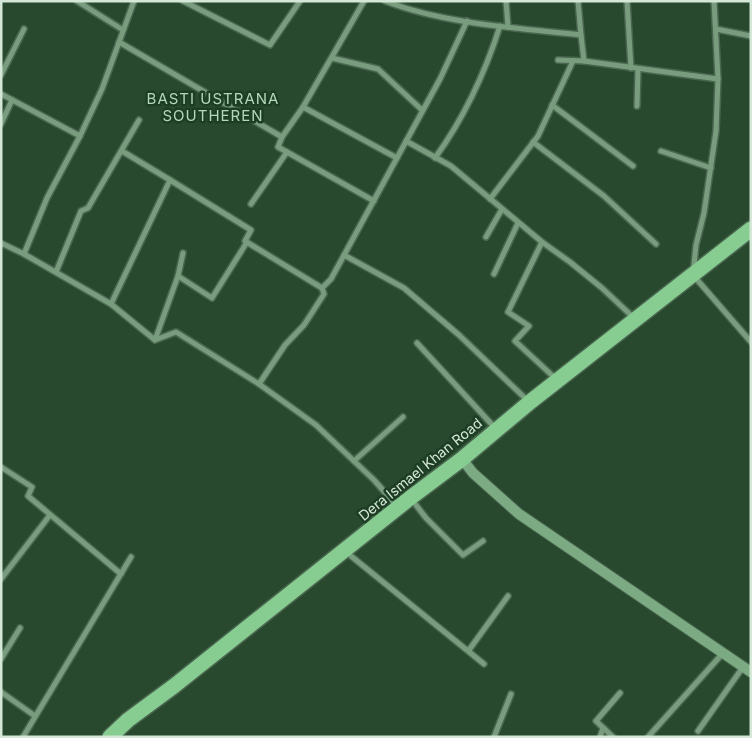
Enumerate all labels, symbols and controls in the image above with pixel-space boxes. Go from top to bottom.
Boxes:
district label: BASTI USTRANA SOUTHEREN [147,89,279,125]
street label: Dera Ismael Khan Road [355,414,485,524]

